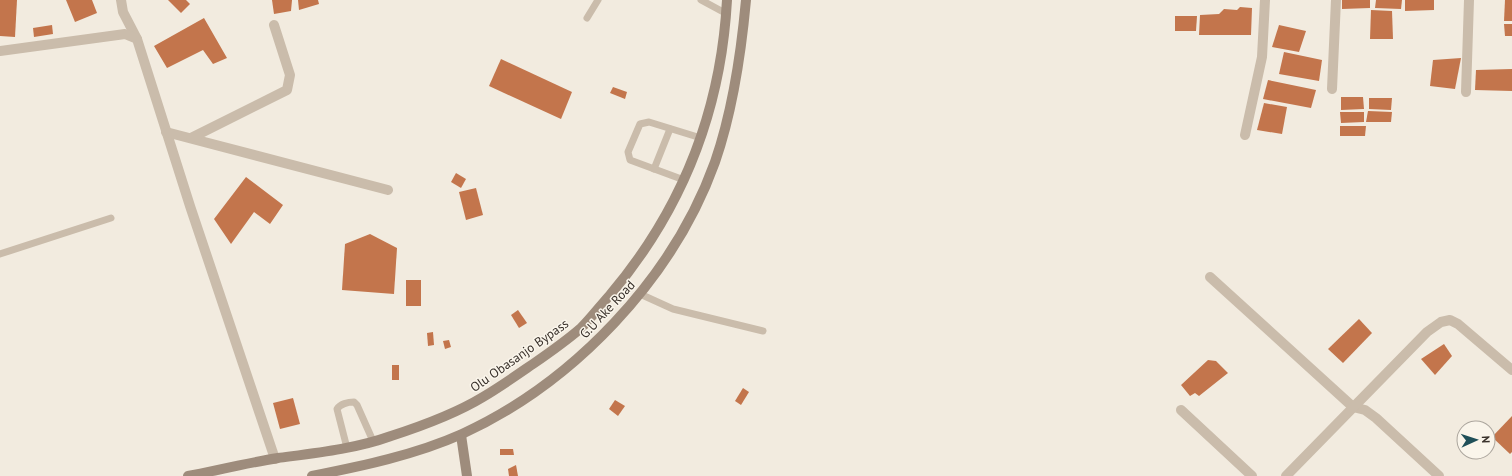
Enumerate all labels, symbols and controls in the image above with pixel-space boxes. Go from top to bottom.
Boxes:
street label: G.U Ake Road [576,277,639,342]
street label: Olu Obasanjo Bypass [467,315,572,396]
north arrow [1456,420,1496,460]
text: N [1479,435,1493,443]

